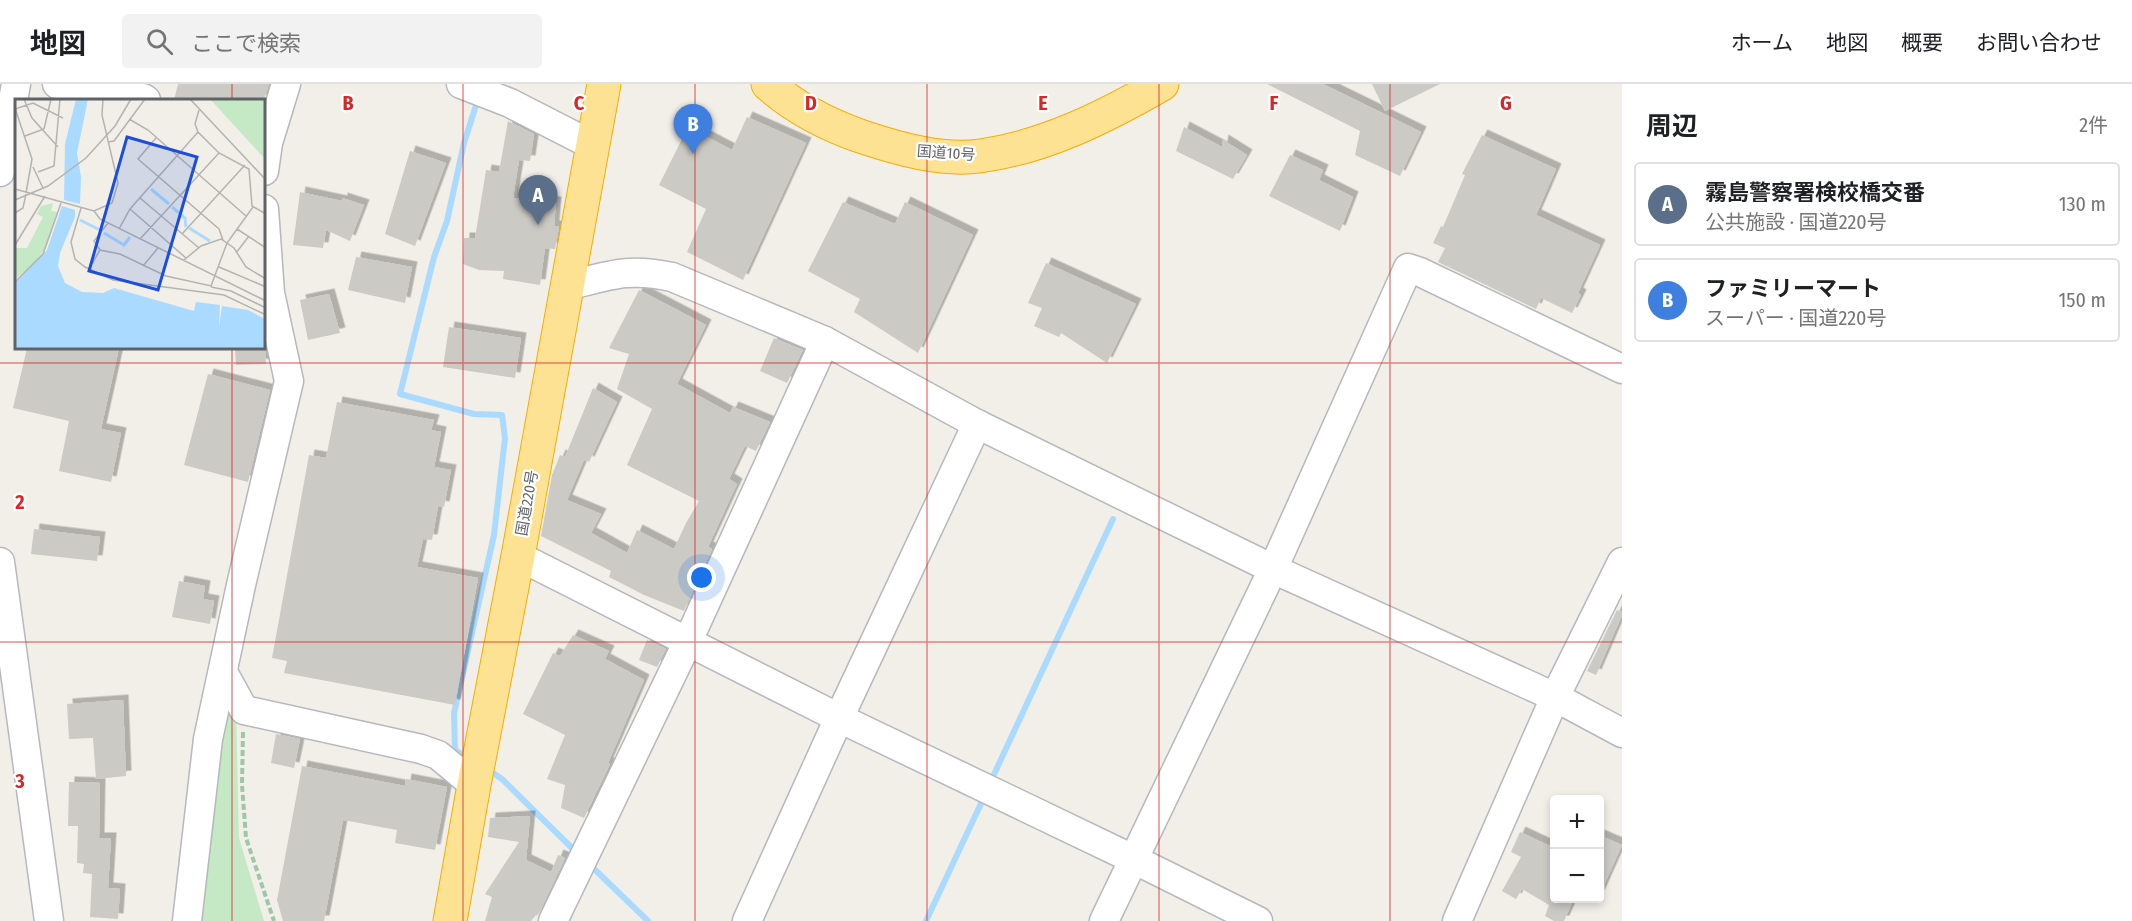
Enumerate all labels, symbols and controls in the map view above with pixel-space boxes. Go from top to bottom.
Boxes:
search box [122,14,542,68]
icon: search [143,25,176,58]
text: 地図 [30,27,86,60]
text: ここで検索 [191,30,301,57]
text: ホーム [1731,30,1793,56]
text: 地図 [1826,30,1868,56]
text: 概要 [1901,30,1943,56]
text: お問い合わせ [1976,30,2102,56]
text: B [342,91,354,115]
text: C [574,91,585,115]
text: D [805,91,817,115]
text: E [1038,91,1048,115]
text: F [1270,91,1279,115]
text: G [1500,91,1512,115]
inset map [15,99,266,350]
pin: B [674,104,712,154]
text: 周辺 [1646,111,1698,142]
text: 2件 [2079,113,2108,137]
street label: 国道10号 [916,142,976,164]
pin: A [518,176,558,225]
text: 霧島警察署検校橋交番 [1705,179,1925,206]
text: A [1662,192,1673,216]
text: 130 m [2059,192,2106,216]
text: 公共施設 · 国道220号 [1705,210,1887,234]
text: ファミリーマート [1705,275,1881,302]
text: B [1662,288,1673,312]
text: 150 m [2059,288,2106,312]
text: スーパー · 国道220号 [1705,306,1887,330]
street label: 国道220号 [512,469,542,537]
text: 2 [14,490,25,514]
your location [687,563,716,592]
text: 3 [14,769,25,793]
map controls [1550,795,1604,903]
button: + [1550,795,1604,849]
button: − [1550,849,1604,903]

